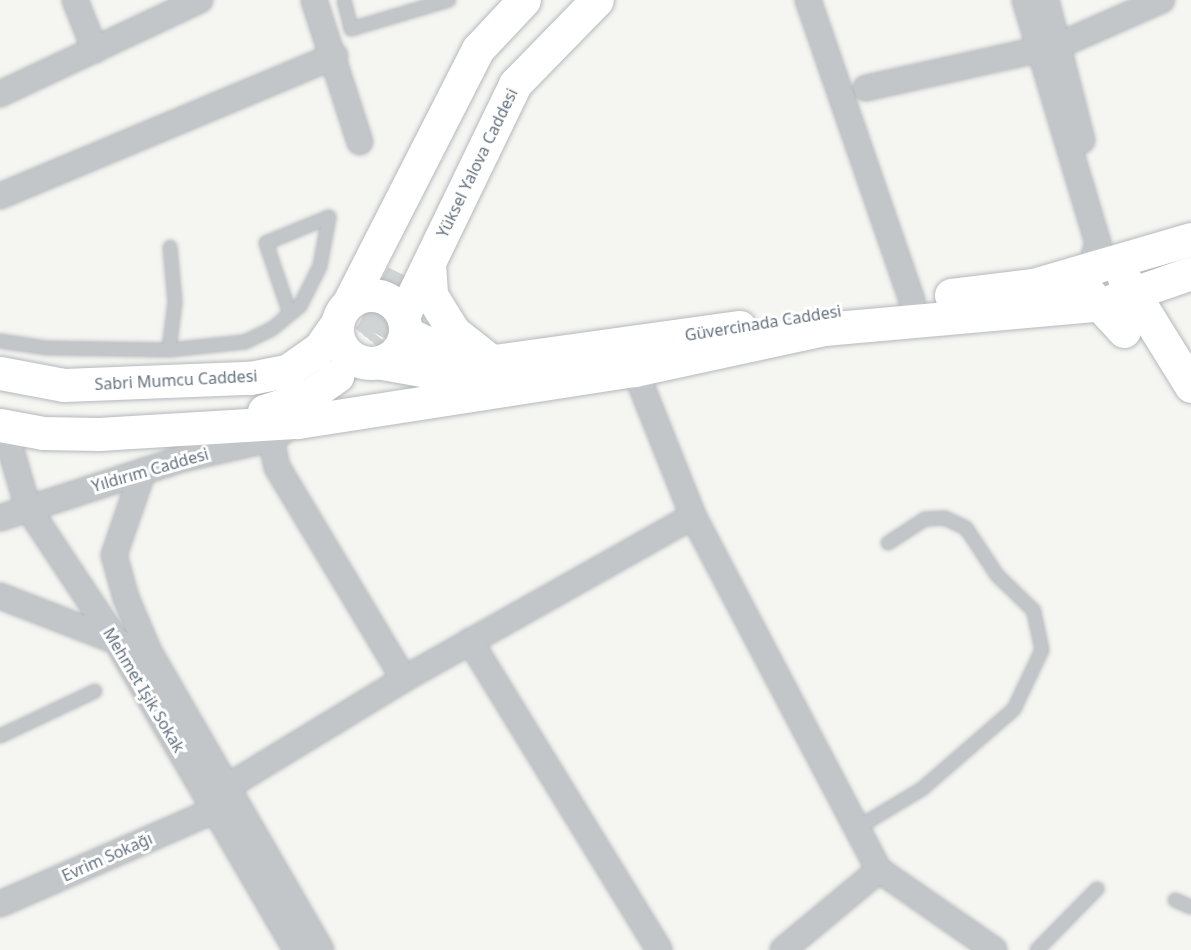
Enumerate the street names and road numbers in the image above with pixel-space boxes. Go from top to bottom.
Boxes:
street label: Yüksel Yalova Caddesi [433,85,521,241]
street label: Güvercinada Caddesi [683,301,843,345]
street label: Sabri Mumcu Caddesi [94,366,258,394]
street label: Yıldırım Caddesi [89,444,211,496]
street label: Mehmet Işik Sokak [99,624,189,756]
street label: Evrim Sokağı [59,829,155,885]

